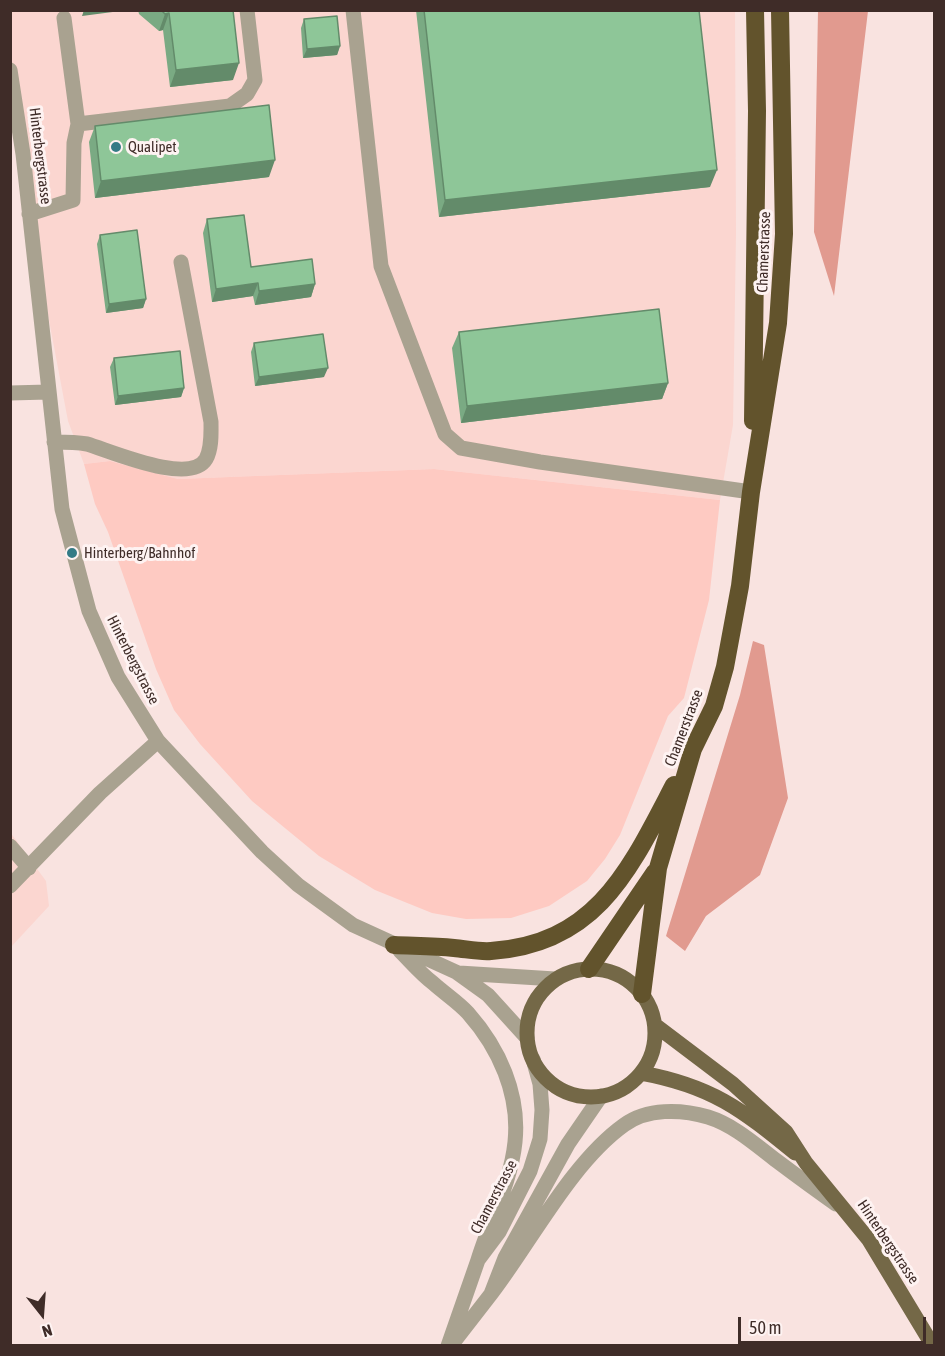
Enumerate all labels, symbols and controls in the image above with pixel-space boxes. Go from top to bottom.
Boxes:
street label: Hinterbergstrasse [25,107,55,205]
place label: Qualipet [128,138,177,156]
marker: Qualipet [109,140,123,154]
street label: Chamerstrasse [754,211,774,293]
place label: Hinterberg/Bahnhof [84,544,195,562]
marker: Hinterberg/Bahnhof [65,546,79,560]
street label: Hinterbergstrasse [103,613,163,707]
street label: Chamerstrasse [661,687,707,769]
street label: Chamerstrasse [467,1157,521,1237]
street label: Hinterbergstrasse [853,1197,923,1287]
north arrow [12,1284,72,1344]
scale bar [741,1305,928,1343]
text: 50 m [749,1317,781,1338]
text: N [40,1321,54,1341]

